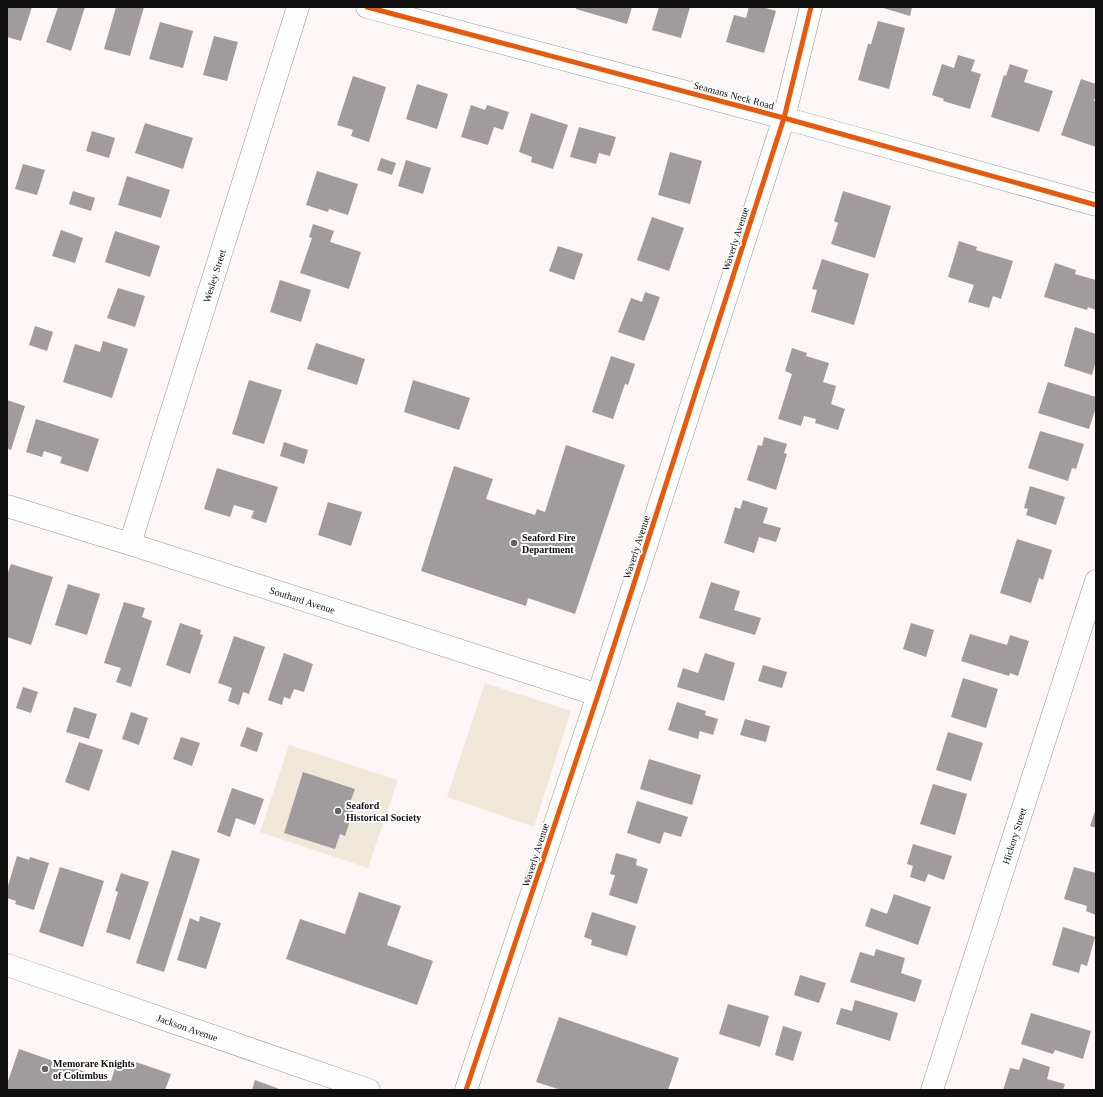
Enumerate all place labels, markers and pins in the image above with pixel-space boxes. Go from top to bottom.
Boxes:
place label: Seaford Fire Department [522,532,576,555]
marker: Seaford Fire Department [509,538,519,548]
place label: Seaford Historical Society [346,800,421,823]
marker: Seaford Historical Society [333,806,343,816]
place label: Memorare Knights of Columbus [53,1058,135,1081]
marker: Memorare Knights of Columbus [40,1064,50,1074]

